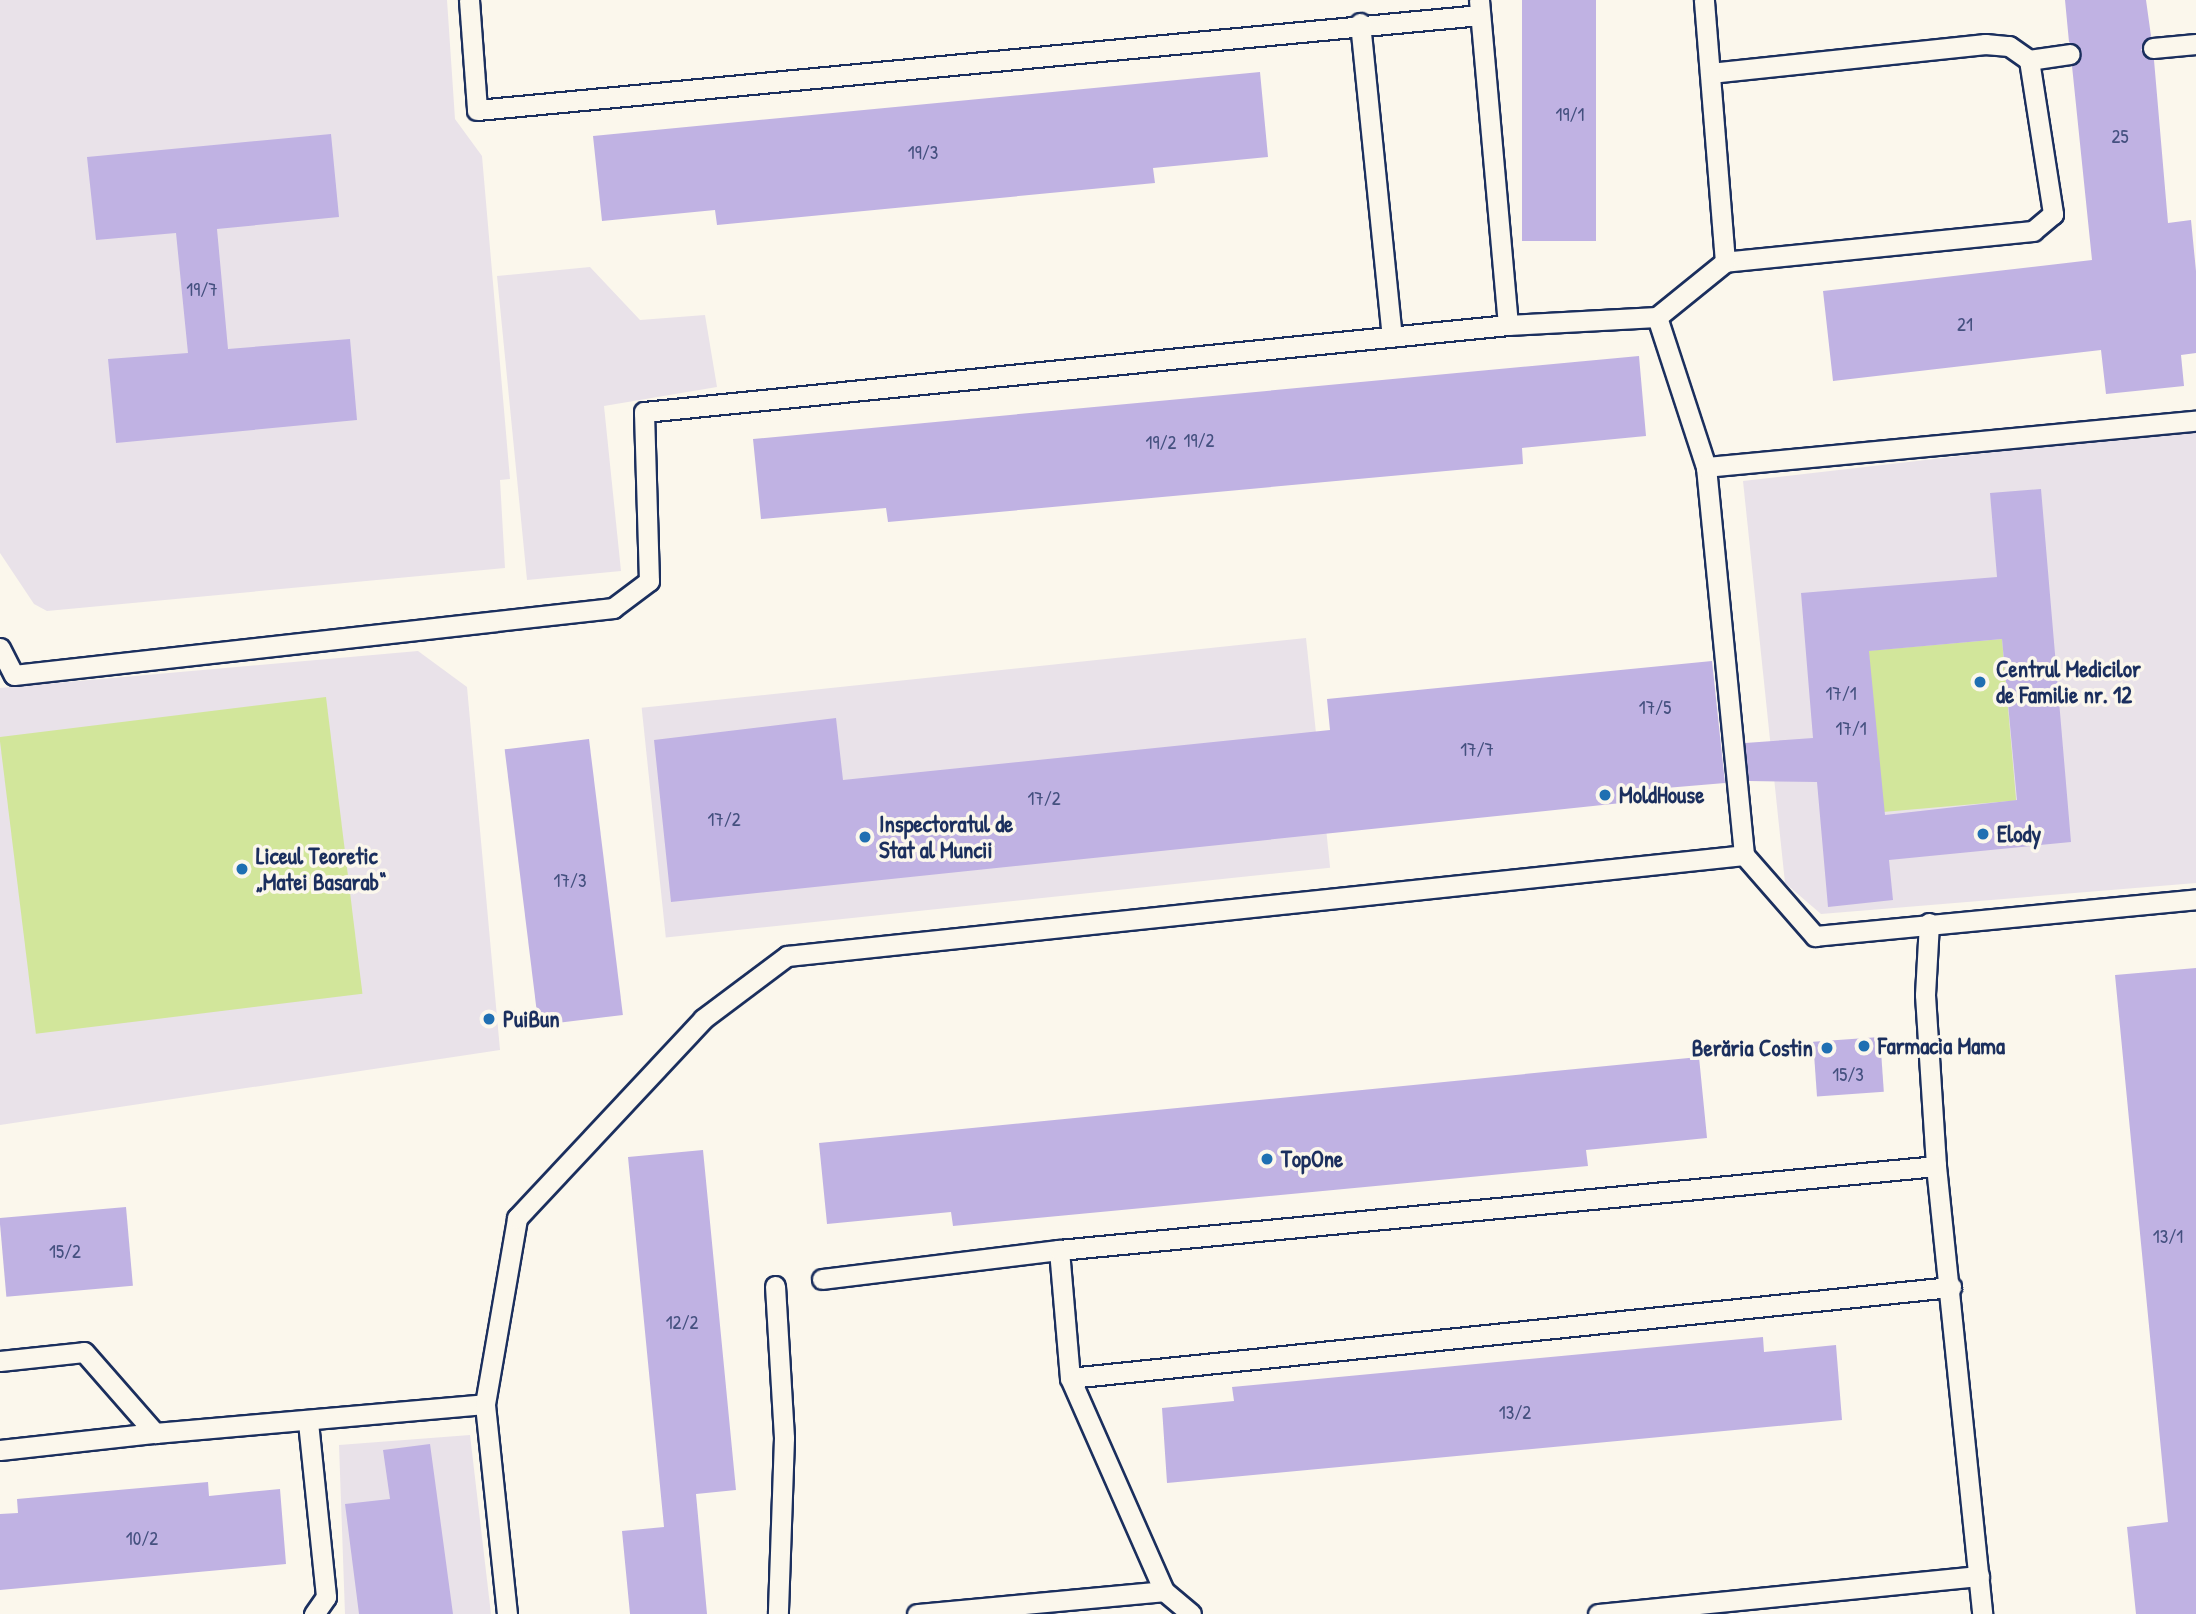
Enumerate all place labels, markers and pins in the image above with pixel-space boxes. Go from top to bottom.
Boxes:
place label: Centrul Medicilor de Familie nr. 12 [1996,655,2141,709]
marker: Centrul Medicilor de Familie nr. 12 [1970,672,1990,692]
place label: MoldHouse [1619,781,1704,809]
marker: MoldHouse [1597,787,1613,803]
place label: Inspectoratul de Stat al Muncii [879,810,1013,864]
place label: Elody [1997,820,2041,848]
marker: Elody [1975,826,1991,842]
marker: Inspectoratul de Stat al Muncii [857,829,873,845]
place label: Liceul Teoretic „Matei Basarab“ [256,842,386,896]
marker: Liceul Teoretic „Matei Basarab“ [234,861,250,877]
place label: PuiBun [503,1005,560,1033]
marker: PuiBun [481,1011,497,1027]
place label: Farmacia Mama [1878,1032,2005,1060]
place label: Berăria Costin [1692,1034,1813,1062]
marker: Farmacia Mama [1856,1038,1872,1054]
marker: Berăria Costin [1819,1040,1835,1056]
place label: TopOne [1281,1145,1343,1173]
marker: TopOne [1259,1151,1275,1167]

